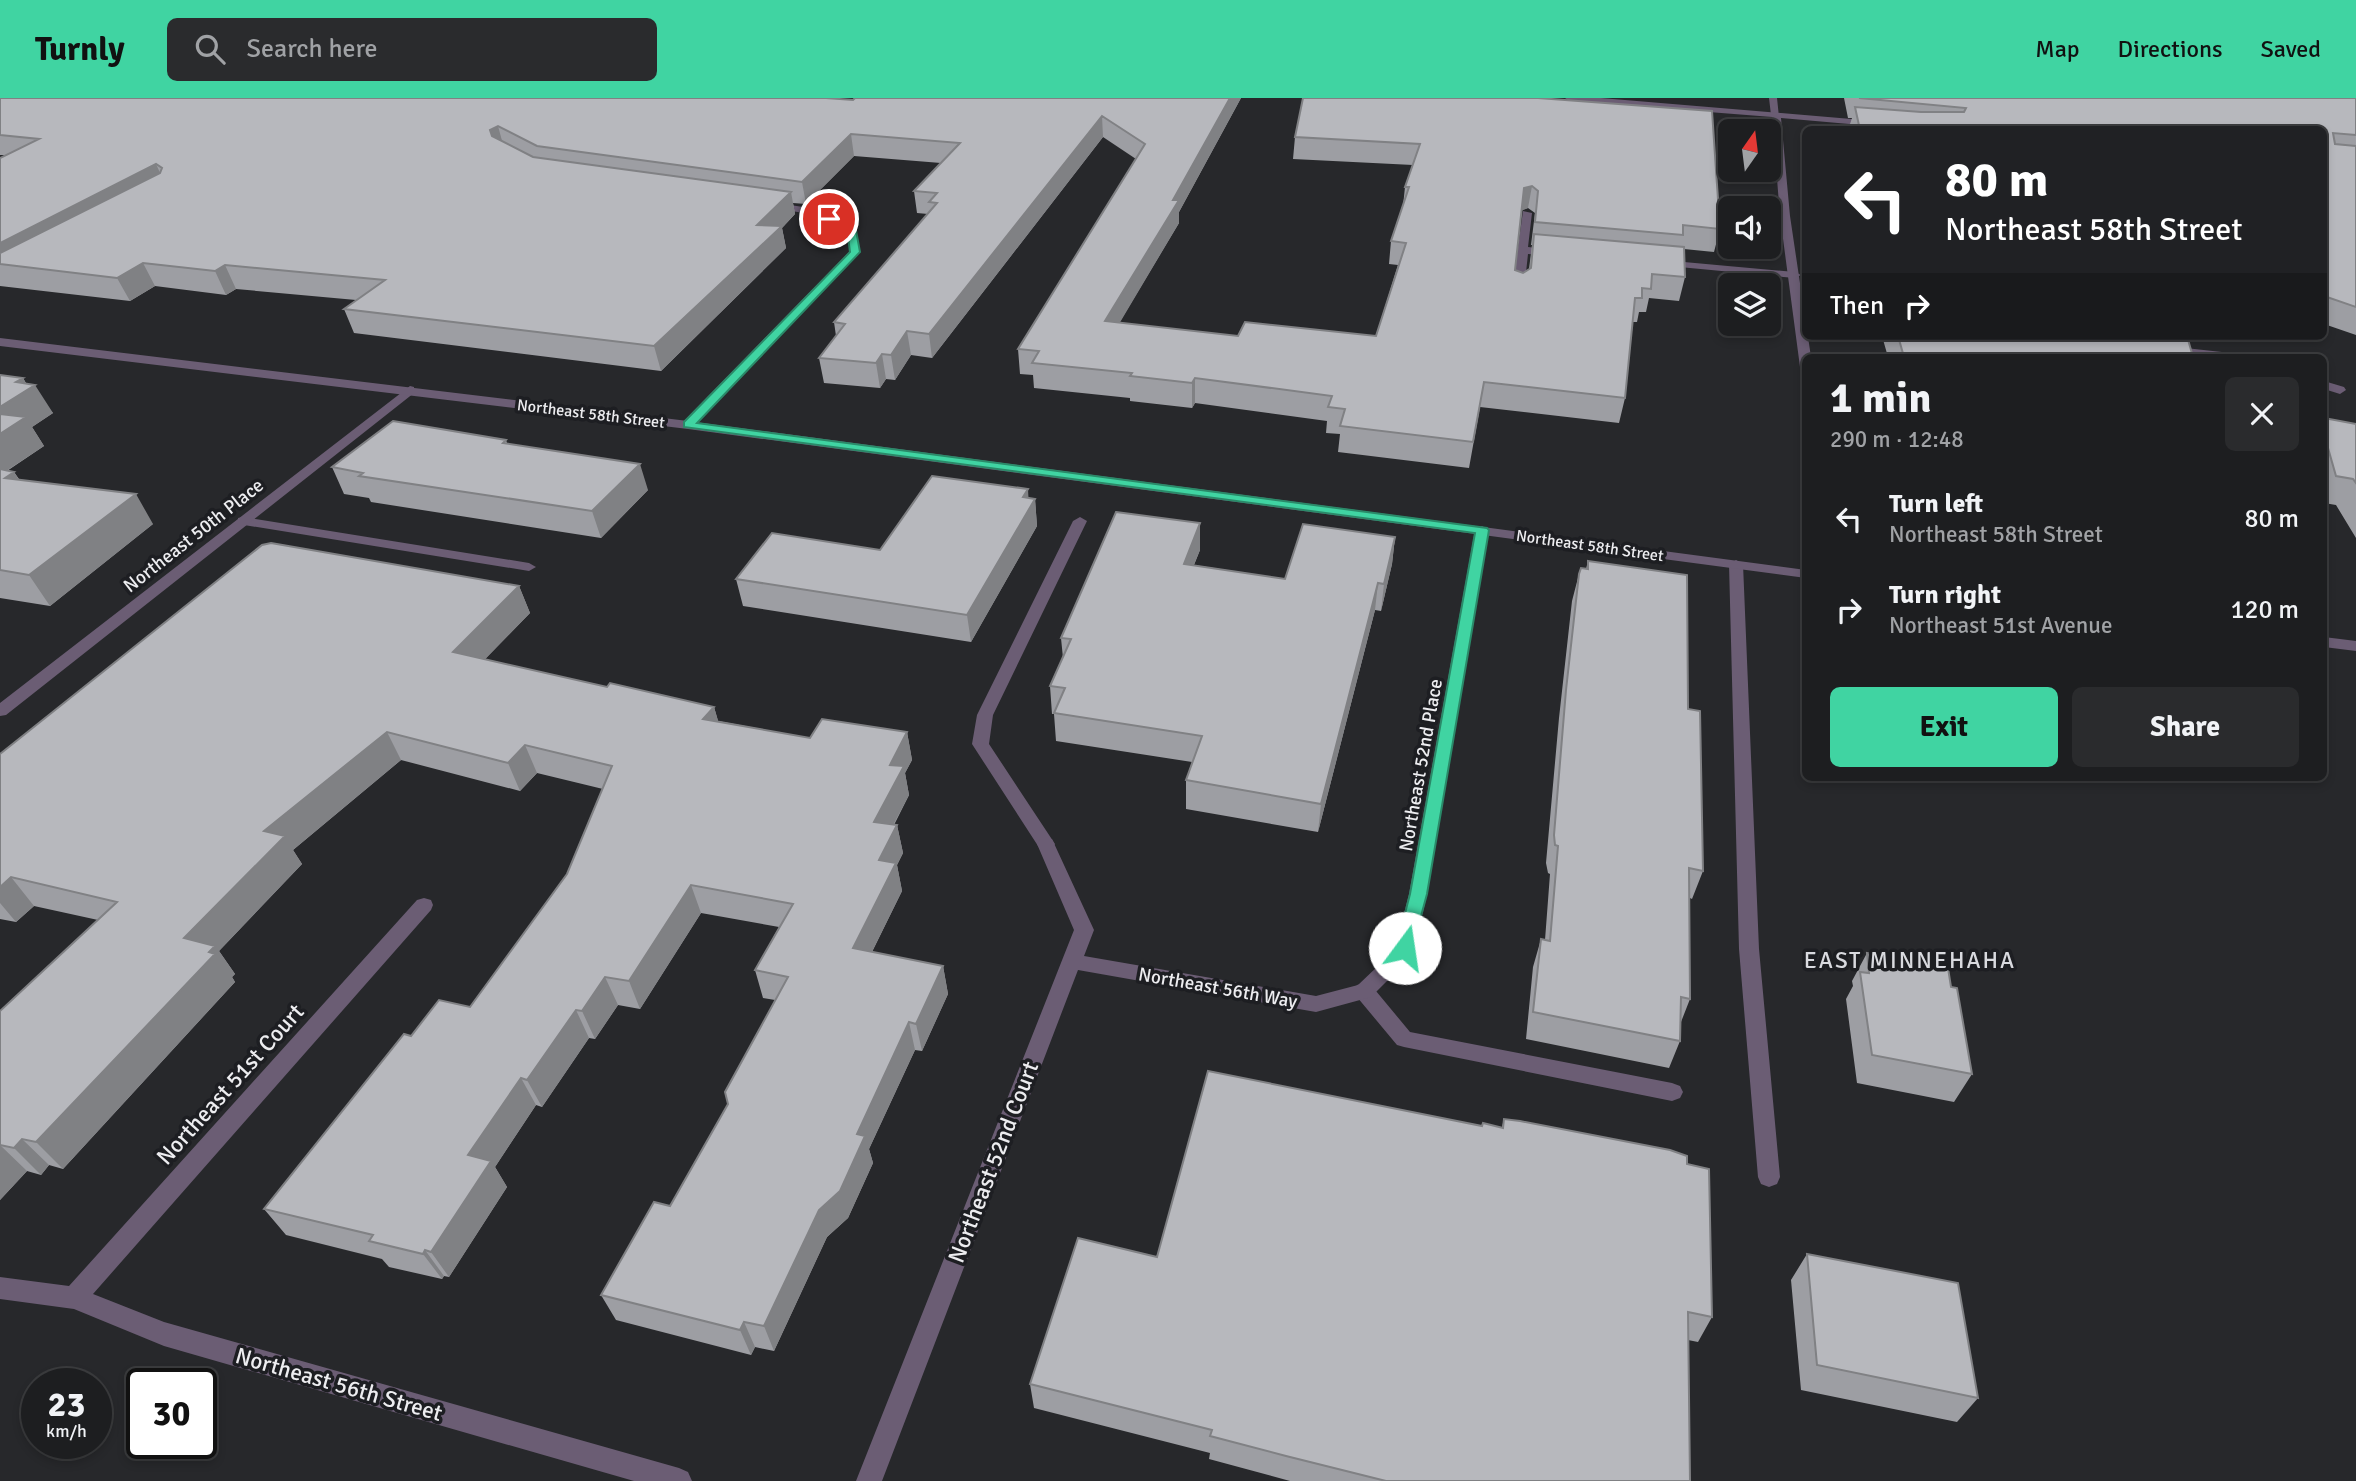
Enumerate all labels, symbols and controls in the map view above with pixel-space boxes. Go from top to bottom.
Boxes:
search box [167,18,657,81]
text: Turnly [35,29,125,70]
icon: search [191,30,229,68]
text: Search here [247,33,378,65]
text: Map [2035,34,2080,64]
text: Directions [2118,34,2223,64]
text: Saved [2261,34,2321,64]
north arrow [1718,119,1782,182]
map controls [1718,119,1781,336]
text: 80 m [1945,150,2048,210]
icon: left [1830,154,1921,245]
pin [799,189,859,249]
button: sound [1718,196,1781,259]
icon: arrive [810,200,848,238]
text: Northeast 58th Street [1945,210,2243,249]
button: layers [1718,273,1781,336]
icon: right [1898,287,1936,325]
text: Then [1830,290,1884,322]
text: 1 min [1830,373,1931,424]
button: close [2225,377,2299,451]
street label: Northeast 58th Street [516,395,666,433]
text: 290 m · 12:48 [1830,425,1964,454]
street label: Northeast 50th Place [119,474,269,598]
text: Turn left [1889,488,1983,520]
icon: left [1830,500,1868,538]
text: 80 m [2244,503,2299,535]
text: Northeast 58th Street [1889,520,2103,549]
street label: Northeast 58th Street [1515,526,1665,566]
text: Turn right [1889,579,2001,611]
icon: right [1830,591,1868,629]
text: 120 m [2230,594,2299,626]
text: Northeast 51st Avenue [1889,611,2112,640]
street label: Northeast 52nd Place [1394,677,1448,853]
button: Exit [1830,687,2058,767]
button: Share [2072,687,2299,767]
position arrow [1368,911,1442,985]
district label: EAST MINNEHAHA [1804,946,2016,975]
street label: Northeast 56th Way [1137,962,1299,1014]
street label: Northeast 51st Court [150,998,310,1171]
street label: Northeast 52nd Court [942,1057,1045,1267]
street label: Northeast 56th Street [232,1341,446,1428]
speed limit sign: 30 [126,1368,217,1459]
text: 23 [48,1383,85,1426]
text: km/h [46,1420,87,1442]

